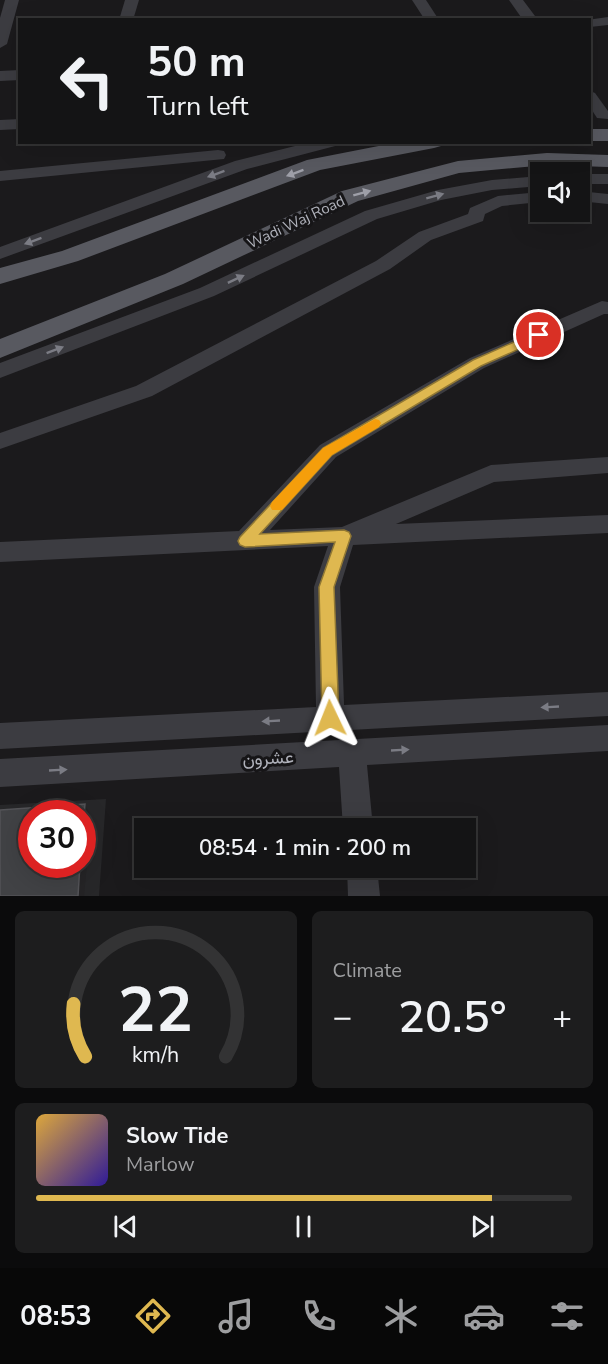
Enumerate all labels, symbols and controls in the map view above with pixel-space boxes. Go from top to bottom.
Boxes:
text: 50 m [147,34,246,91]
icon: left [48,42,126,120]
text: Turn left [147,88,248,125]
map controls [530,162,590,222]
button: sound [530,162,590,222]
one-way arrow [286,168,304,178]
one-way arrow [207,170,225,180]
one-way arrow [353,188,371,197]
street label: Wadi Waj Road [244,191,348,253]
one-way arrow [426,191,444,201]
one-way arrow [24,237,42,247]
one-way arrow [228,274,245,283]
pin [513,309,564,360]
icon: arrive [522,318,555,351]
one-way arrow [46,345,64,354]
position arrow [298,686,362,750]
one-way arrow [540,702,559,711]
one-way arrow [261,717,280,726]
street label: عشرون [242,745,294,771]
one-way arrow [390,746,409,755]
one-way arrow [49,765,68,774]
speed limit sign: 30 [18,800,96,878]
text: 08:54 · 1 min · 200 m [199,833,411,863]
text: Climate [333,957,402,984]
text: 22 [118,968,193,1053]
text: 20.5° [398,987,507,1048]
text: − [333,995,352,1040]
text: + [552,995,572,1040]
text: km/h [132,1040,179,1070]
text: Slow Tide [126,1121,228,1151]
text: Marlow [126,1151,194,1178]
icon: previous [109,1210,142,1243]
icon: pause [287,1210,320,1243]
icon: next [466,1210,499,1243]
icon: directions [132,1295,174,1337]
icon: music [215,1295,257,1337]
icon: phone [298,1295,340,1337]
icon: climate [380,1295,422,1337]
icon: car [463,1295,505,1337]
icon: filters [546,1295,588,1337]
text: 08:53 [20,1298,92,1335]

